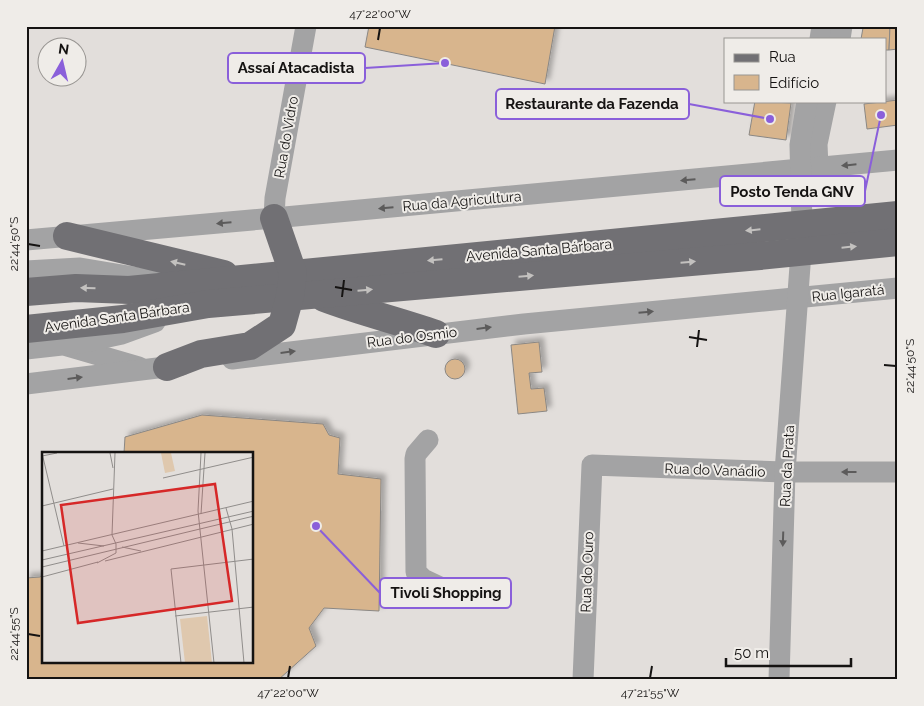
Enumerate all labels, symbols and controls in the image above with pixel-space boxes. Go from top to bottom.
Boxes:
text: 47°22'00"W [349,7,411,21]
north arrow [38,38,88,88]
legend [724,38,886,102]
text: N [57,40,70,58]
text: Rua [769,48,796,66]
callout: Assaí Atacadista [228,53,365,83]
text: Assaí Atacadista [238,59,355,77]
text: Edifício [769,74,819,92]
callout: Restaurante da Fazenda [496,89,689,119]
street label: Rua do Vidro [271,95,301,179]
text: Restaurante da Fazenda [505,95,679,113]
one-way arrow [841,161,857,169]
one-way arrow [679,176,695,184]
callout: Posto Tenda GNV [720,176,865,206]
text: Posto Tenda GNV [730,183,855,201]
street label: Rua da Agricultura [402,188,522,214]
one-way arrow [378,204,394,212]
text: 22°44'50"S [7,217,21,271]
one-way arrow [216,219,232,227]
one-way arrow [745,226,761,234]
street label: Avenida Santa Bárbara [465,236,613,264]
one-way arrow [841,243,857,251]
one-way arrow [426,256,442,264]
one-way arrow [681,258,697,266]
one-way arrow [170,259,185,267]
one-way arrow [519,272,535,280]
street label: Rua Igaratá [811,281,885,305]
one-way arrow [80,284,96,292]
one-way arrow [357,286,373,294]
street label: Avenida Santa Bárbara [43,299,191,335]
one-way arrow [638,308,654,316]
street label: Rua do Osmio [366,324,458,350]
one-way arrow [476,324,492,332]
text: 22°44'50"S [903,339,917,393]
one-way arrow [280,348,296,356]
one-way arrow [67,374,83,382]
street label: Rua da Prata [777,425,797,507]
inset map [42,452,254,664]
street label: Rua do Vanádio [664,460,766,480]
one-way arrow [841,468,857,476]
street label: Rua do Ouro [578,531,596,613]
one-way arrow [779,531,787,547]
callout: Tivoli Shopping [380,578,511,608]
text: Tivoli Shopping [390,584,502,602]
text: 22°44'55"S [7,607,21,661]
scale bar [726,636,852,668]
text: 50 m [734,644,769,662]
text: 47°22'00"W [257,686,319,700]
text: 47°21'55"W [621,686,680,700]

